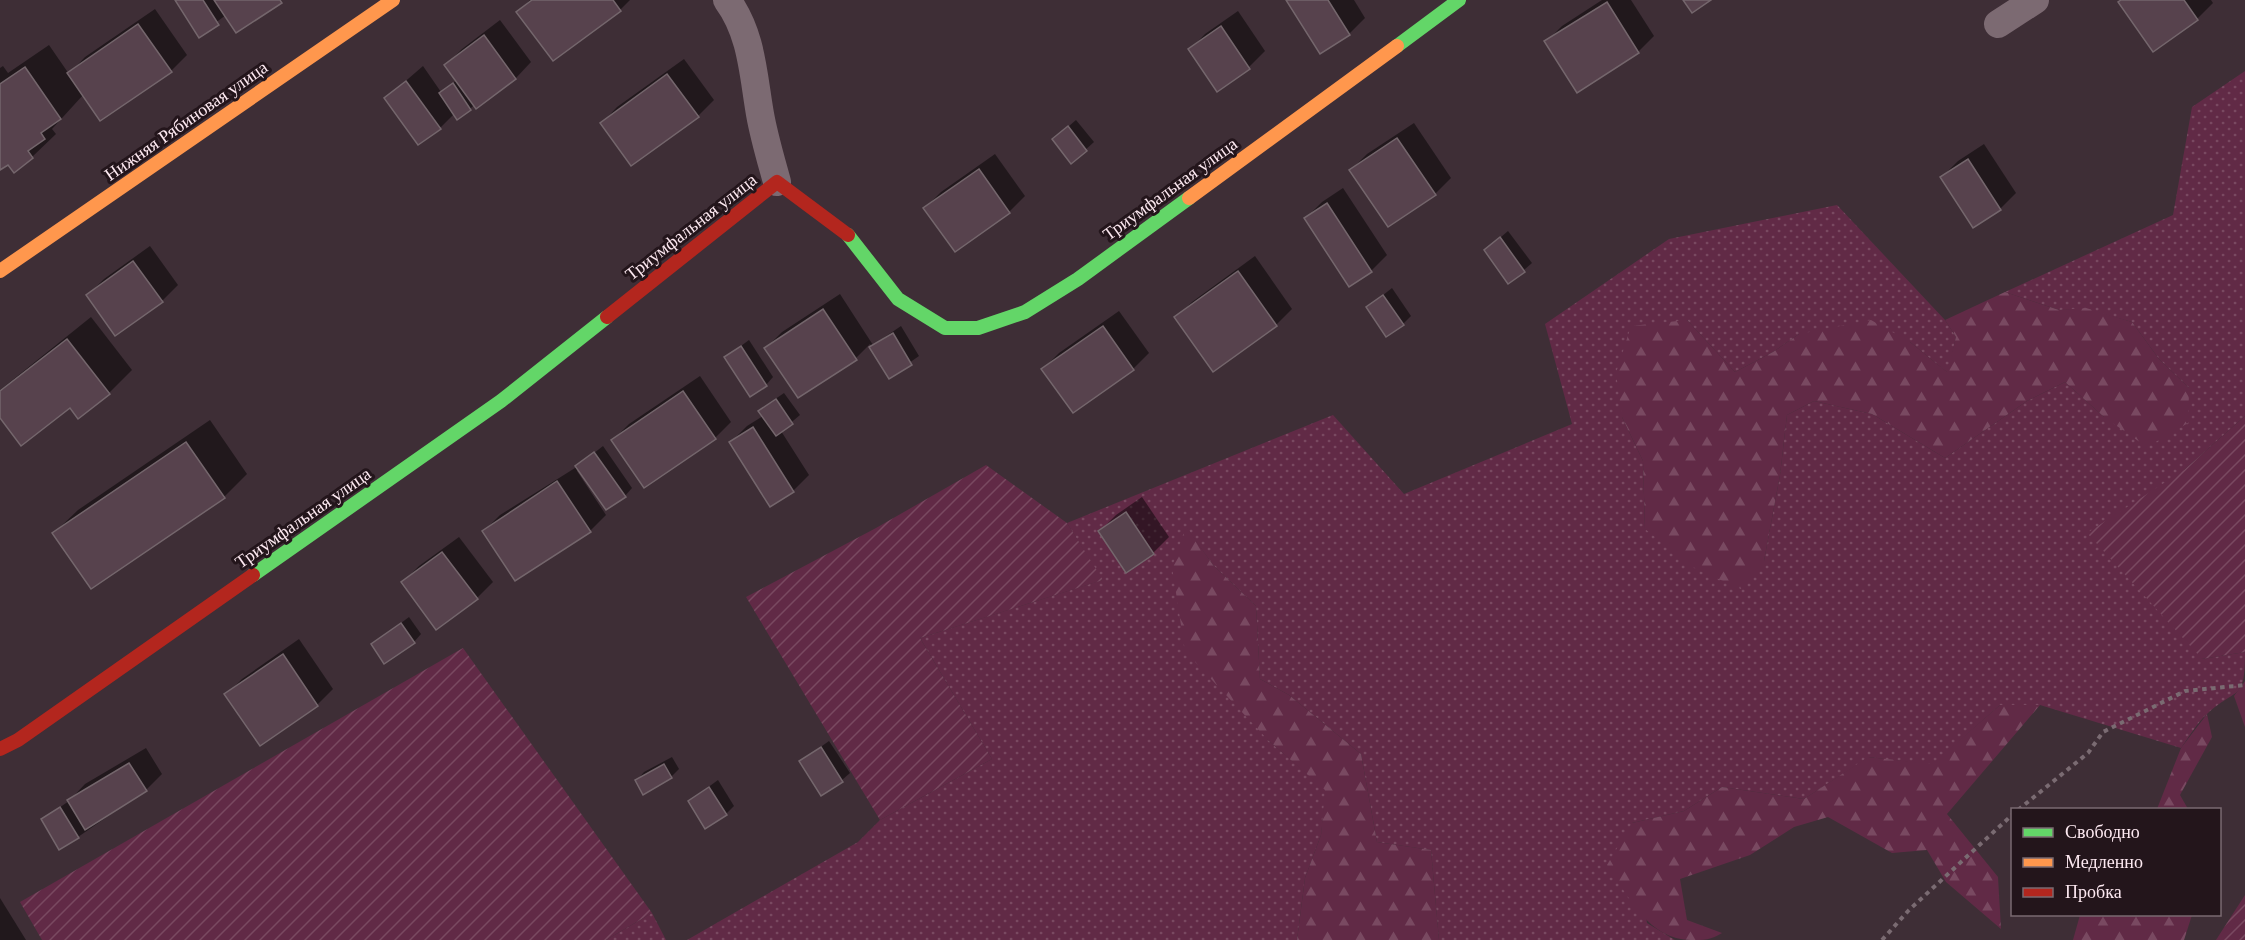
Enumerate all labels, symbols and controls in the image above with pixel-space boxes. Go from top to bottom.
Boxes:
street label: Нижняя Рябиновая улица [101,57,271,185]
street label: Триумфальная улица [1099,134,1241,244]
street label: Триумфальная улица [621,170,761,284]
street label: Триумфальная улица [231,464,375,572]
legend [2011,808,2221,916]
text: Свободно [2065,822,2140,842]
text: Медленно [2065,852,2143,872]
text: Пробка [2065,882,2122,902]

